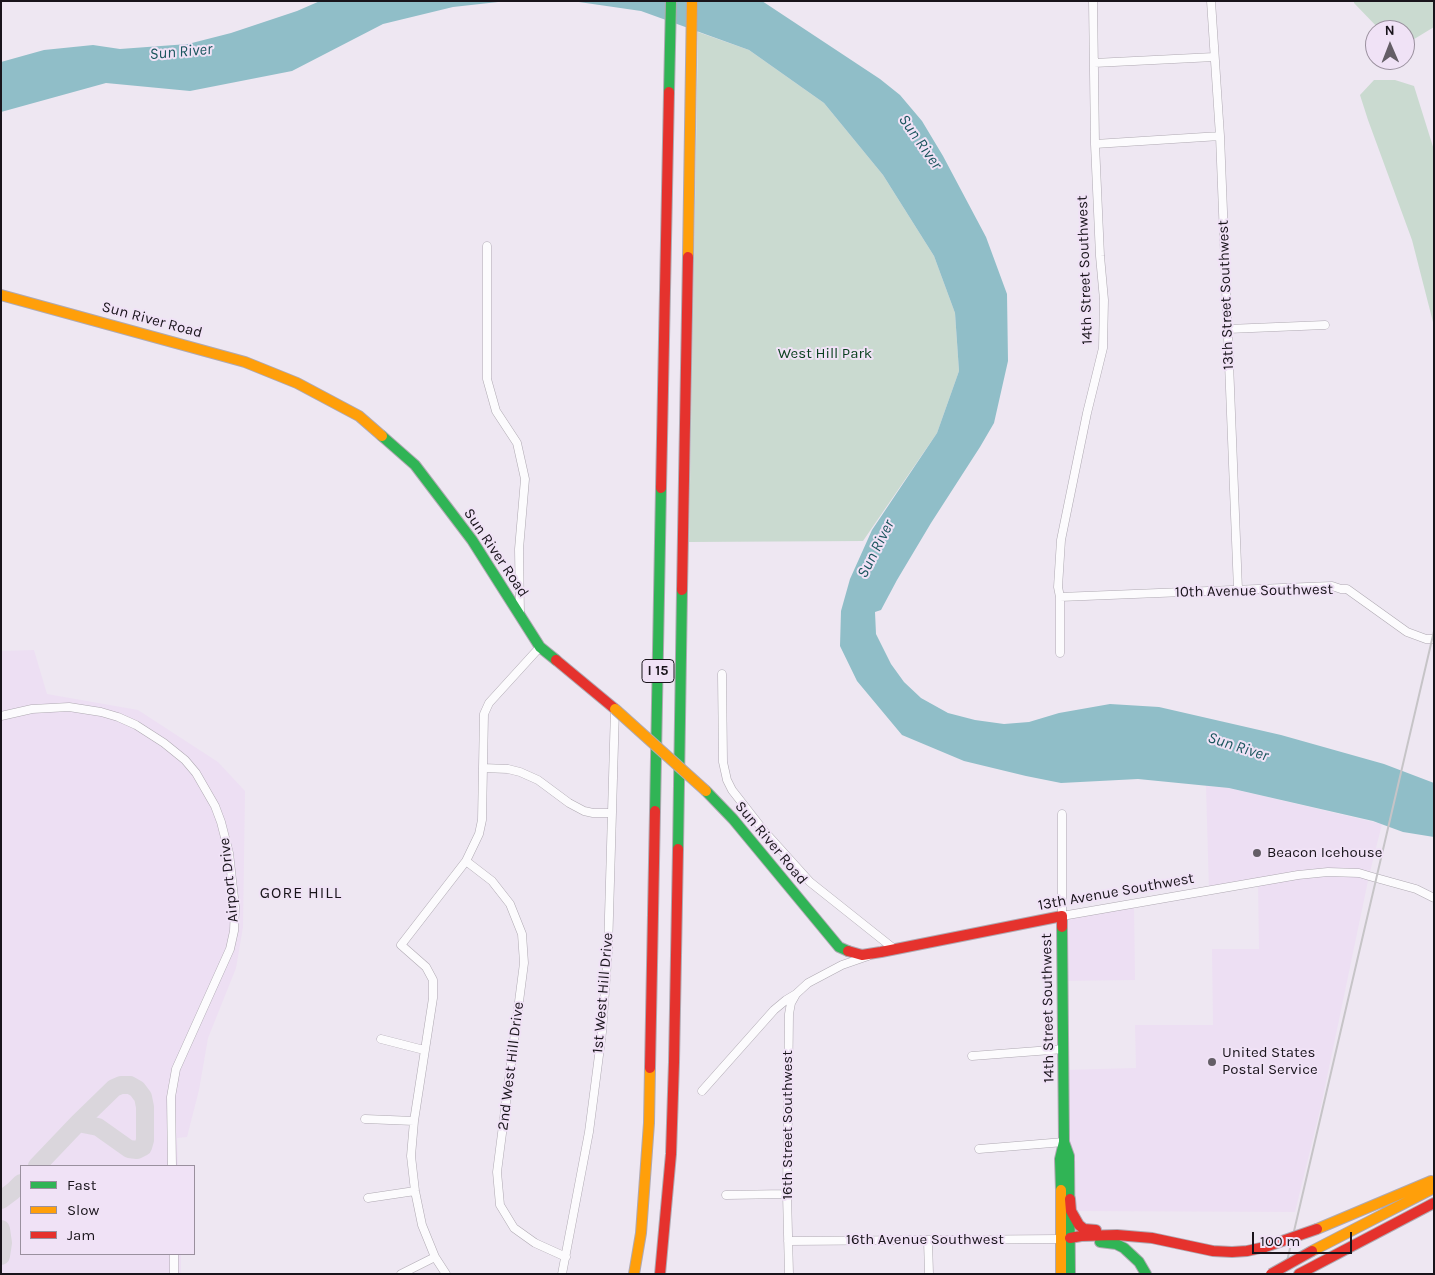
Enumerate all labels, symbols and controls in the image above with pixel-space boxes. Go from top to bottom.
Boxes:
north arrow [1365,20,1415,70]
text: N [1385,22,1395,39]
water label: Sun River [149,40,213,64]
water label: Sun River [894,111,946,173]
street label: 14th Street Southwest [1073,195,1097,345]
street label: 13th Street Southwest [1214,220,1238,370]
street label: Sun River Road [100,298,204,342]
park label: West Hill Park [778,345,872,363]
street label: Sun River Road [460,505,532,601]
water label: Sun River [853,517,899,581]
street label: 10th Avenue Southwest [1175,581,1333,601]
road number: I 15 [642,659,674,682]
water label: Sun River [1205,728,1271,766]
street label: Sun River Road [731,798,811,888]
street label: Airport Drive [216,837,242,923]
place label: Beacon Icehouse [1267,844,1382,862]
marker: Beacon Icehouse [1251,847,1263,859]
street label: 13th Avenue Southwest [1037,869,1195,915]
district label: GORE HILL [259,883,343,903]
street label: 1st West Hill Drive [589,932,617,1054]
street label: 14th Street Southwest [1038,933,1058,1083]
street label: 2nd West Hill Drive [494,1001,528,1131]
place label: United States Postal Service [1222,1044,1318,1079]
street label: 16th Street Southwest [779,1050,797,1200]
marker: United States Postal Service [1206,1056,1218,1068]
legend [20,1165,195,1255]
text: Fast [67,1176,96,1194]
text: Slow [67,1201,99,1219]
scale bar [1255,1222,1355,1254]
text: Jam [67,1226,95,1244]
street label: 16th Avenue Southwest [846,1231,1004,1249]
text: 100 m [1260,1232,1300,1250]

